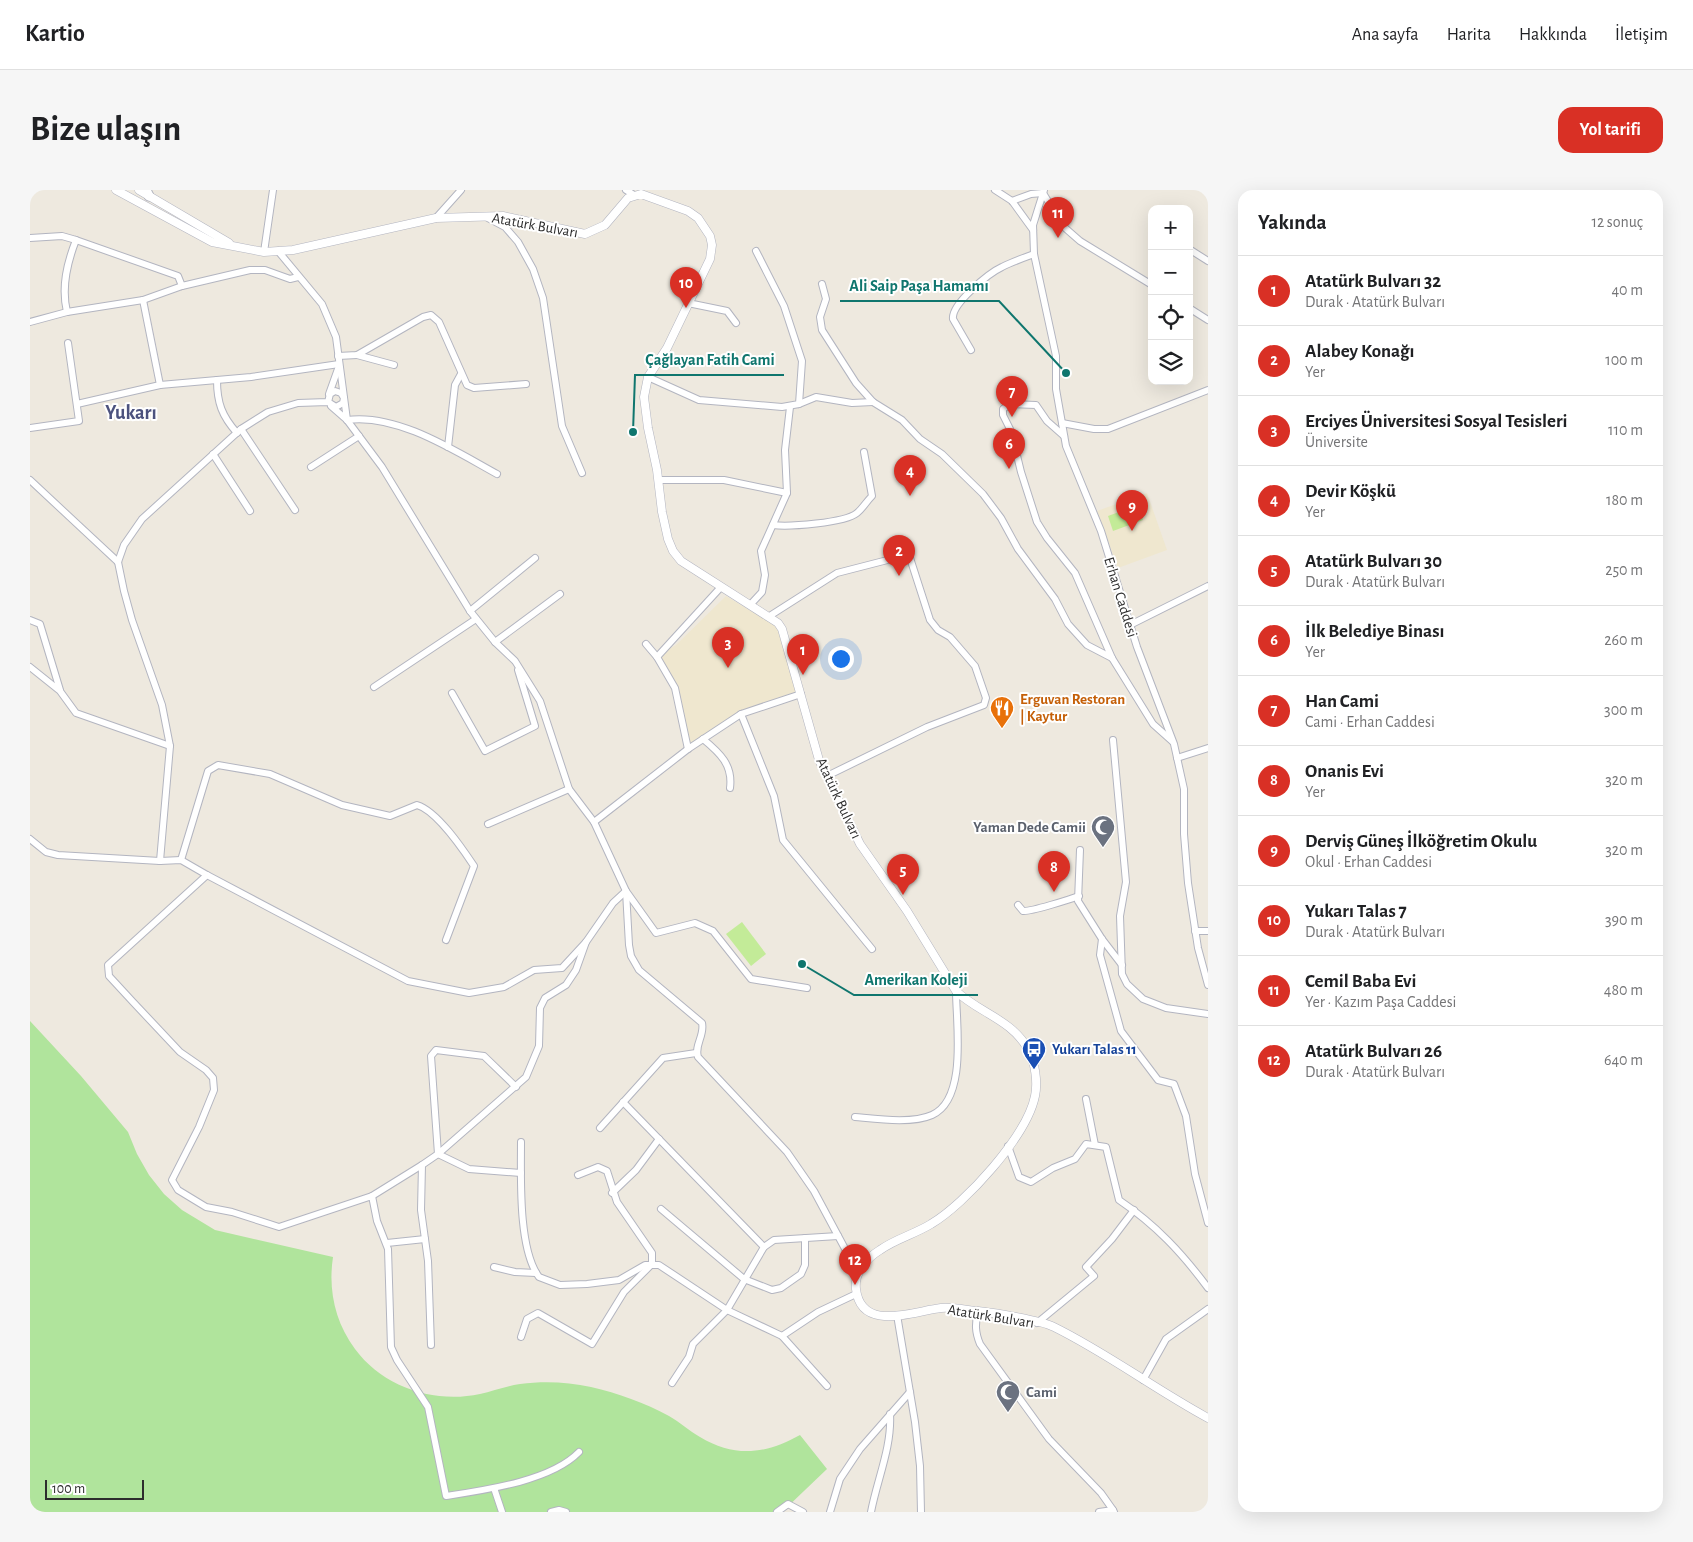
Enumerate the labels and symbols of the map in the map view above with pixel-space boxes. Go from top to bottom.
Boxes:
pin: 11 [1042,197,1074,238]
street label: Atatürk Bulvarı [491,211,579,240]
pin: 10 [670,267,702,308]
callout: Ali Saip Paşa Hamamı [840,270,999,301]
text: Ali Saip Paşa Hamamı [849,278,989,294]
callout: Çağlayan Fatih Cami [635,344,784,375]
text: Çağlayan Fatih Cami [645,352,775,369]
pin: 7 [996,376,1028,417]
district label: Yukarı [105,403,157,423]
pin: 6 [993,428,1025,469]
pin: 4 [894,455,926,496]
pin: 9 [1116,490,1148,531]
pin: 2 [883,535,915,576]
street label: Erhan Caddesi [1101,555,1140,639]
pin: 3 [712,627,744,668]
pin: 1 [787,634,819,675]
your location [828,646,854,672]
place label: Erguvan Restoran | Kaytur [1020,692,1125,725]
restaurant icon: Erguvan Restoran | Kaytur [989,695,1015,729]
street label: Atatürk Bulvarı [813,755,864,841]
mosque icon: Yaman Dede Camii [1090,814,1116,848]
place label: Yaman Dede Camii [973,820,1086,835]
pin: 8 [1038,851,1070,892]
pin: 5 [887,854,919,895]
callout: Amerikan Koleji [854,964,978,995]
text: Amerikan Koleji [864,972,968,989]
bus stop icon: Yukarı Talas 11 [1021,1036,1047,1070]
place label: Yukarı Talas 11 [1052,1042,1137,1057]
pin: 12 [839,1244,871,1285]
street label: Atatürk Bulvarı [947,1302,1035,1331]
mosque icon: Cami [995,1379,1021,1413]
place label: Cami [1026,1385,1057,1400]
scale bar [45,1477,144,1500]

